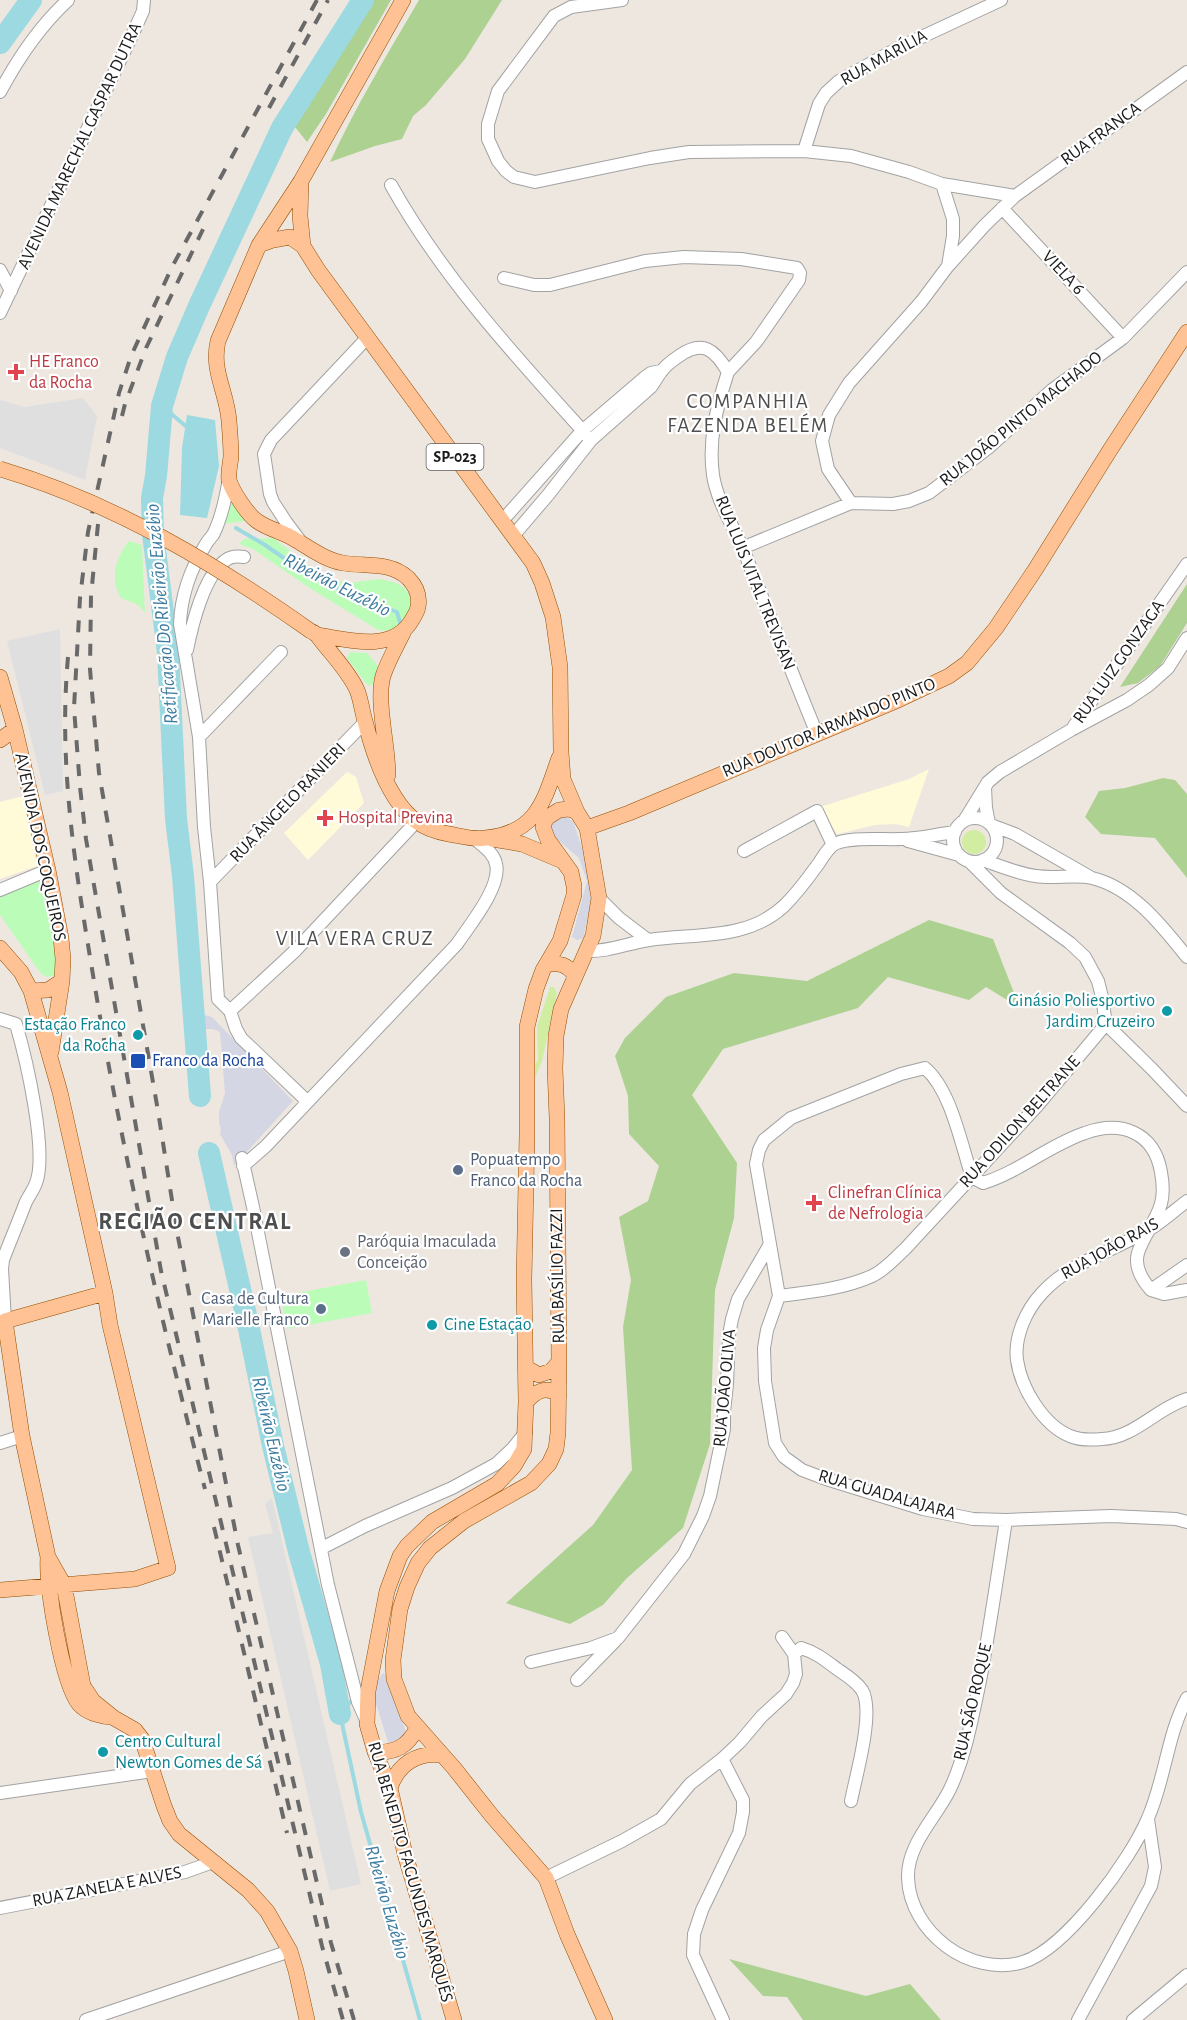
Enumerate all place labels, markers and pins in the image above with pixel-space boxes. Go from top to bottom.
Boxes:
place label: HE Franco da Rocha [29,353,99,392]
marker: HE Franco da Rocha [7,363,25,381]
marker: Hospital Previna [316,809,334,827]
place label: Hospital Previna [338,809,453,827]
place label: Ginásio Poliesportivo Jardim Cruzeiro [1008,992,1155,1031]
marker: Ginásio Poliesportivo Jardim Cruzeiro [1160,1004,1174,1018]
place label: Estação Franco da Rocha [24,1016,126,1055]
marker: Estação Franco da Rocha [131,1028,145,1042]
marker: Franco da Rocha [129,1052,147,1070]
place label: Franco da Rocha [152,1052,264,1070]
place label: Popuatempo Franco da Rocha [470,1151,582,1190]
marker: Popuatempo Franco da Rocha [451,1163,465,1177]
place label: Clinefran Clínica de Nefrologia [828,1184,942,1223]
marker: Clinefran Clínica de Nefrologia [805,1194,823,1212]
place label: Paróquia Imaculada Conceição [357,1233,497,1272]
marker: Paróquia Imaculada Conceição [338,1245,352,1259]
place label: Casa de Cultura Marielle Franco [201,1290,309,1329]
marker: Casa de Cultura Marielle Franco [314,1302,328,1316]
place label: Cine Estação [444,1316,532,1334]
marker: Cine Estação [425,1318,439,1332]
place label: Centro Cultural Newton Gomes de Sá [115,1733,262,1772]
marker: Centro Cultural Newton Gomes de Sá [96,1745,110,1759]

